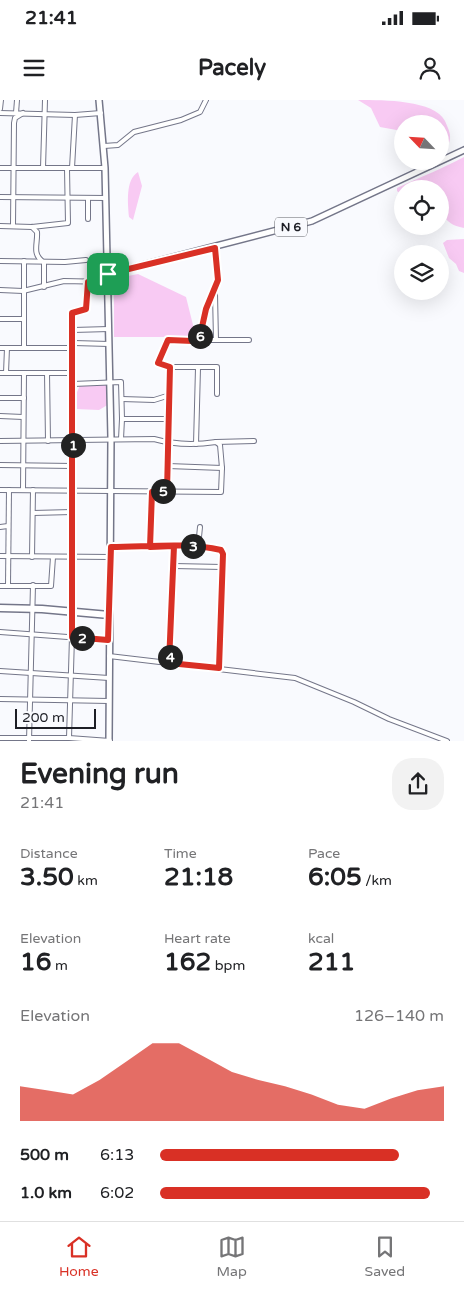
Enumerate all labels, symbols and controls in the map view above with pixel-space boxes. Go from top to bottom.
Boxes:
text: 21:41 [25,7,78,29]
icon: menu [20,54,48,82]
icon: person [416,54,444,82]
text: Pacely [198,55,266,81]
north arrow [394,115,449,170]
map controls [394,115,449,300]
button: locate [394,180,449,235]
road number: N 6 [275,218,307,236]
button: layers [394,245,449,300]
pin [87,253,129,295]
icon: arrive [94,260,122,288]
pin: 6 [188,324,212,348]
text: 6 [196,328,205,345]
pin: 1 [60,432,86,458]
text: 1 [69,437,78,454]
pin: 5 [150,478,176,504]
text: 5 [159,483,168,500]
pin: 3 [180,534,206,558]
text: 3 [189,538,198,555]
pin: 2 [70,626,94,650]
text: 2 [78,630,87,647]
pin: 4 [158,644,182,670]
text: 4 [166,649,175,666]
scale bar [15,706,96,729]
text: 200 m [22,709,65,726]
text: Evening run [20,757,179,791]
button: share [392,758,444,810]
text: 21:41 [20,793,64,813]
text: Distance [20,845,78,862]
text: Time [164,845,197,862]
text: Pace [308,845,340,862]
text: 3.50 [20,862,74,892]
text: 21:18 [164,862,233,892]
text: 6:05 [308,862,362,892]
text: km [74,872,98,889]
text: /km [362,872,392,889]
text: Elevation [20,930,81,947]
text: Heart rate [164,930,231,947]
text: kcal [308,930,334,947]
text: 16 [20,947,51,977]
text: 162 [164,947,211,977]
text: 211 [308,947,355,977]
text: m [51,957,68,974]
text: bpm [211,957,245,974]
text: Elevation [20,1006,90,1026]
text: 126–140 m [354,1006,444,1026]
text: 500 m [20,1145,69,1165]
text: 6:13 [100,1145,134,1165]
text: 1.0 km [20,1183,72,1203]
text: 6:02 [100,1183,134,1203]
tab: Home [59,1233,99,1280]
tab: Map [216,1233,247,1280]
tab: Saved [365,1233,405,1280]

